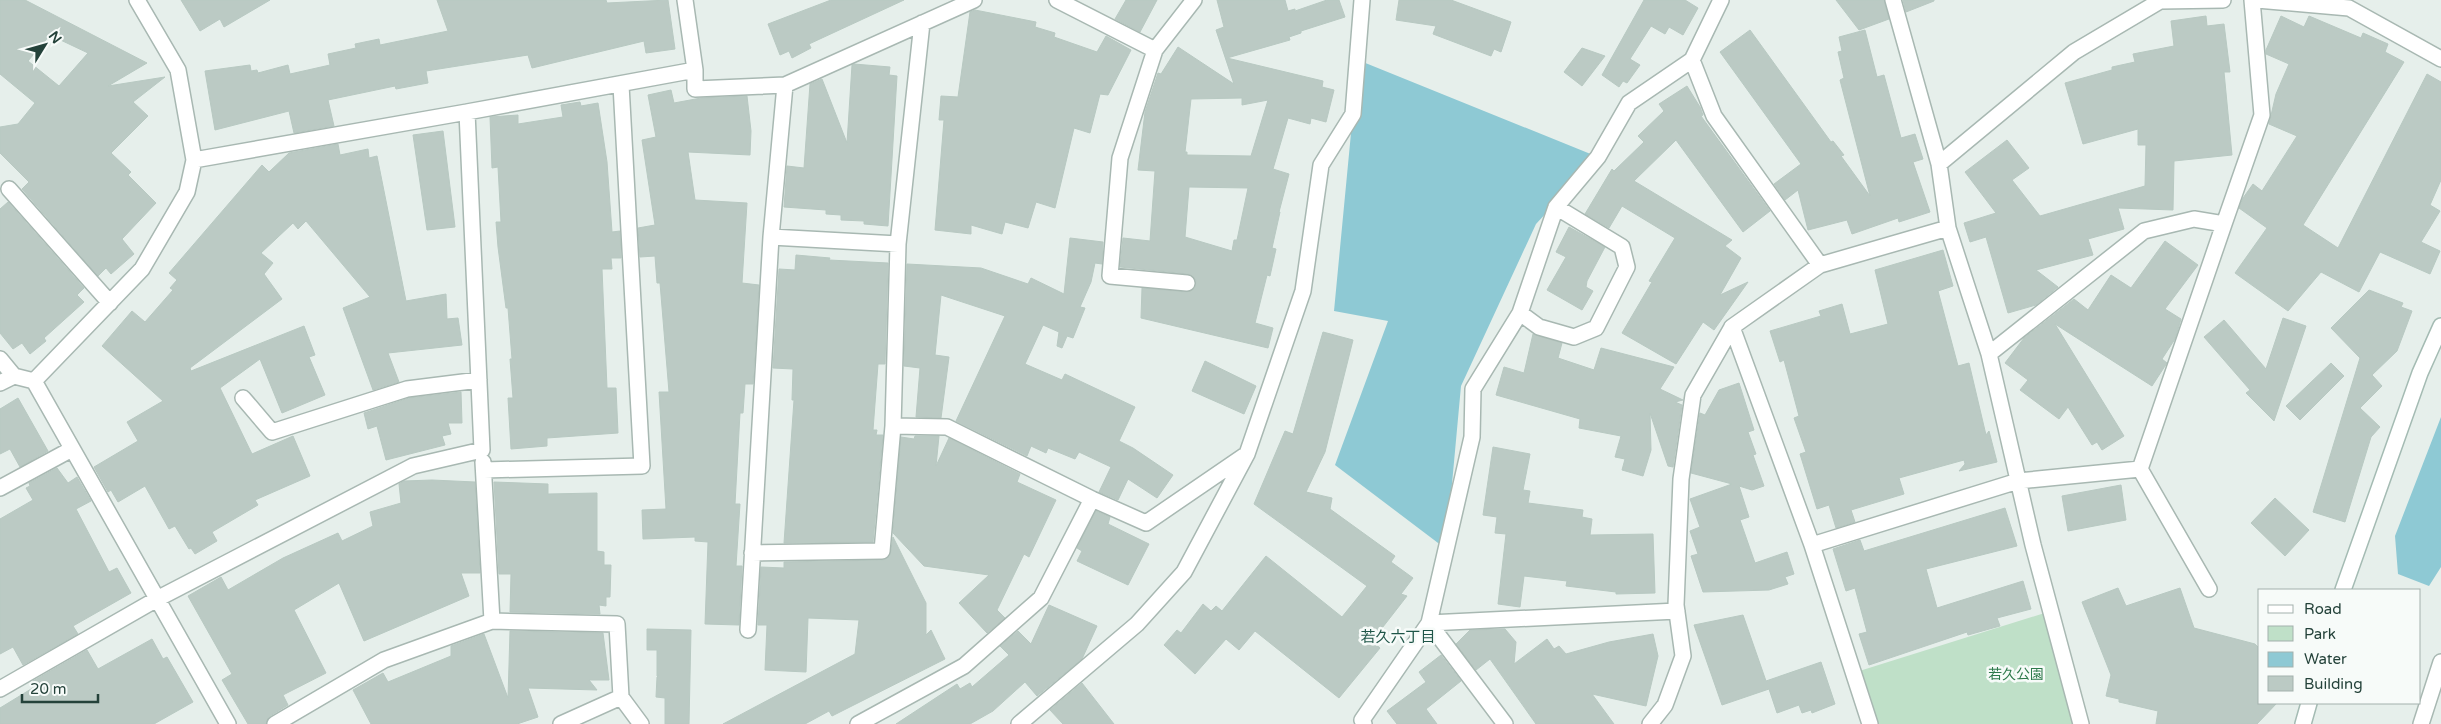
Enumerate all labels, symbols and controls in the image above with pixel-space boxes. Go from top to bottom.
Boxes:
north arrow [20,20,70,70]
text: N [45,28,65,47]
legend [2258,589,2421,704]
text: Road [2304,600,2342,618]
text: Park [2304,625,2336,643]
district label: 若久六丁目 [1360,628,1436,646]
text: Water [2304,650,2347,668]
park label: 若久公園 [1988,666,2044,683]
scale bar [22,672,99,704]
text: Building [2304,675,2363,693]
text: 20 m [30,680,67,698]

